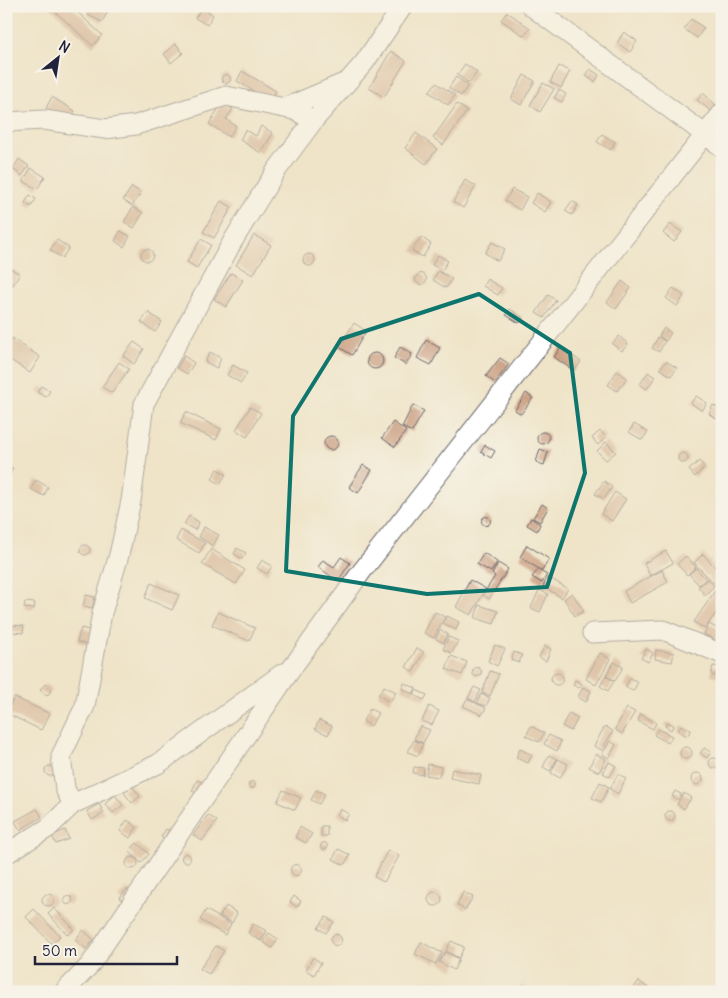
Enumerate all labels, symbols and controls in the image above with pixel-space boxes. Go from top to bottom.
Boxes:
north arrow [32,32,82,82]
text: N [56,37,73,57]
scale bar [35,933,178,965]
text: 50 m [42,941,77,960]

